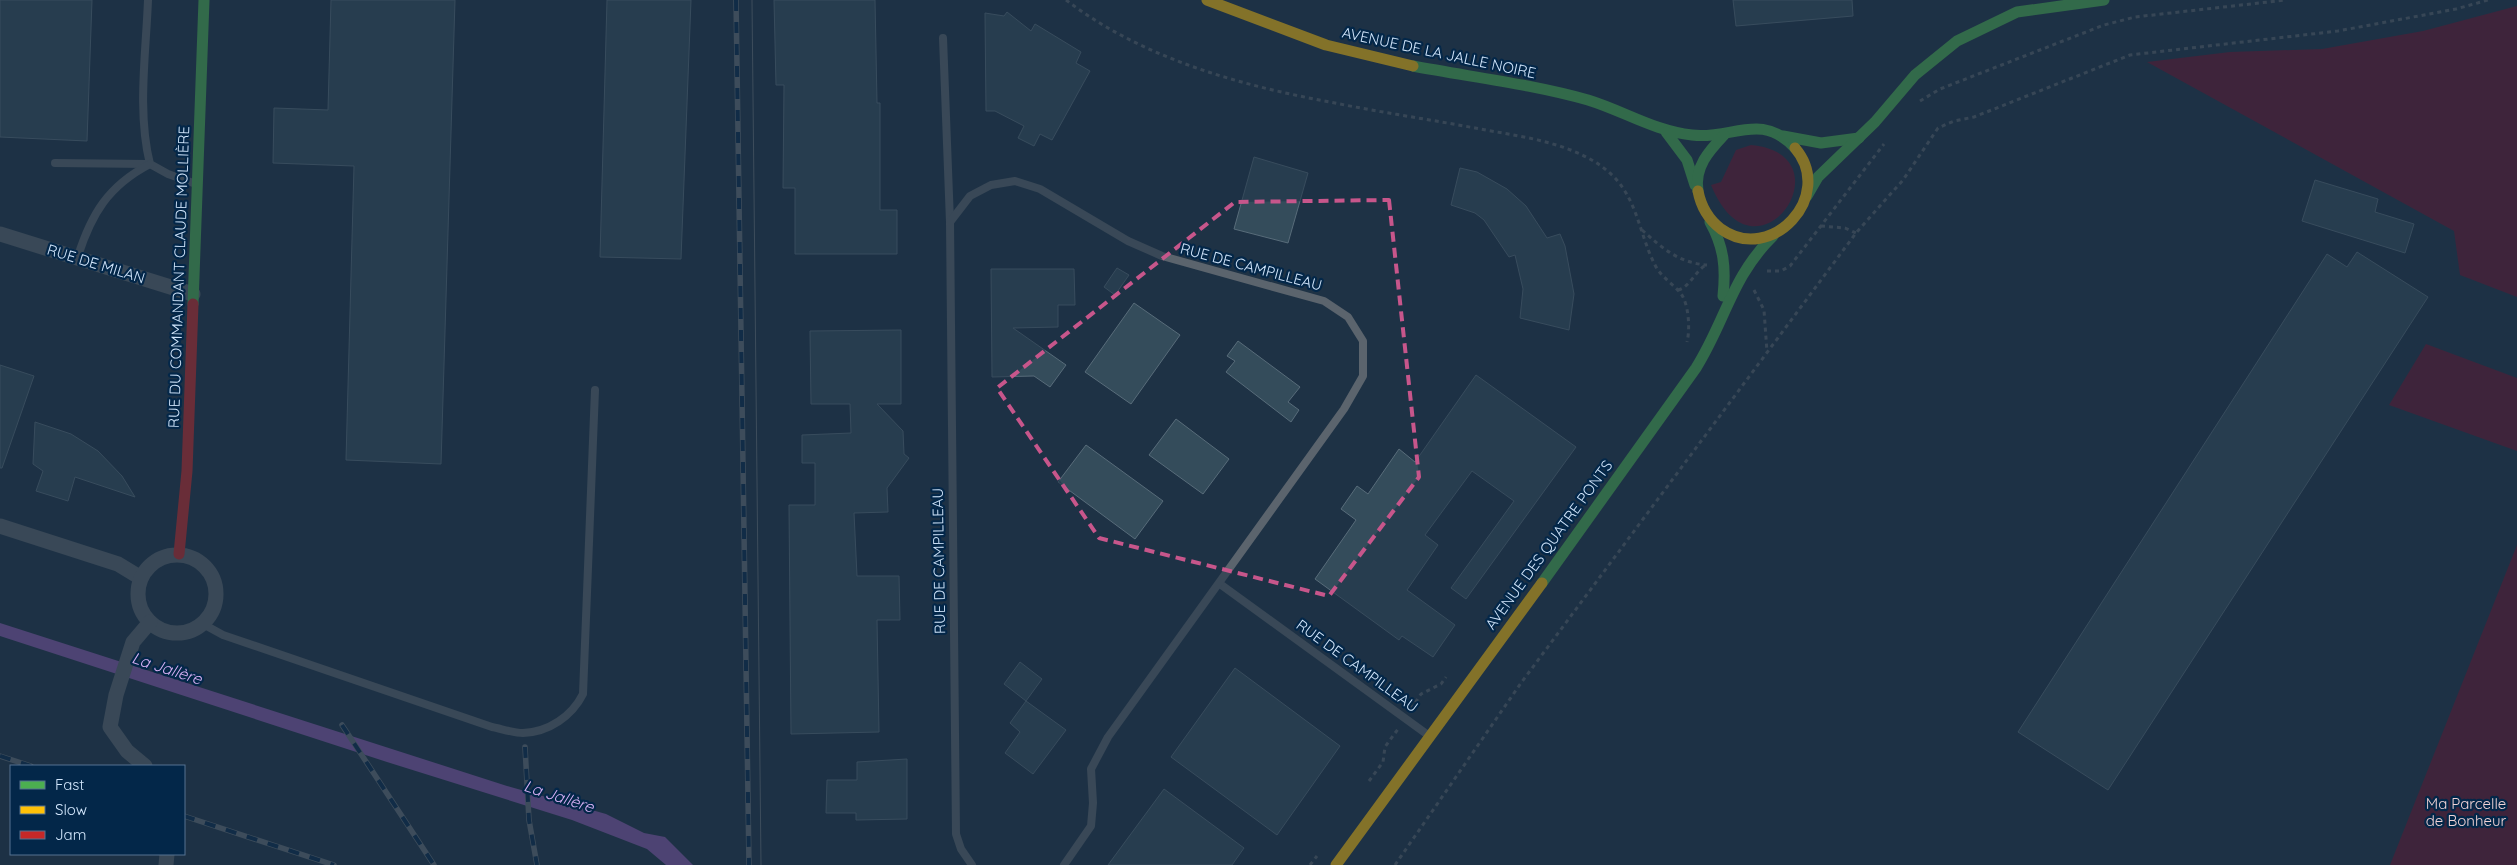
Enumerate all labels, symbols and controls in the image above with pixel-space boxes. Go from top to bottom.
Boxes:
street label: AVENUE DE LA JALLE NOIRE [1340,23,1538,82]
street label: RUE DU COMMANDANT CLAUDE MOLLIÈRE [164,126,193,428]
street label: RUE DE CAMPILLEAU [1178,238,1324,295]
street label: RUE DE MILAN [45,240,147,287]
street label: AVENUE DES QUATRE PONTS [1481,456,1616,633]
street label: RUE DE CAMPILLEAU [928,488,949,634]
street label: RUE DE CAMPILLEAU [1293,615,1422,716]
water label: La Jallère [129,647,205,689]
legend [10,765,185,855]
text: Fast [55,775,84,794]
water label: La Jallère [521,775,597,817]
park label: Ma Parcelle de Bonheur [2426,794,2506,830]
text: Slow [55,800,87,819]
text: Jam [55,825,86,844]

